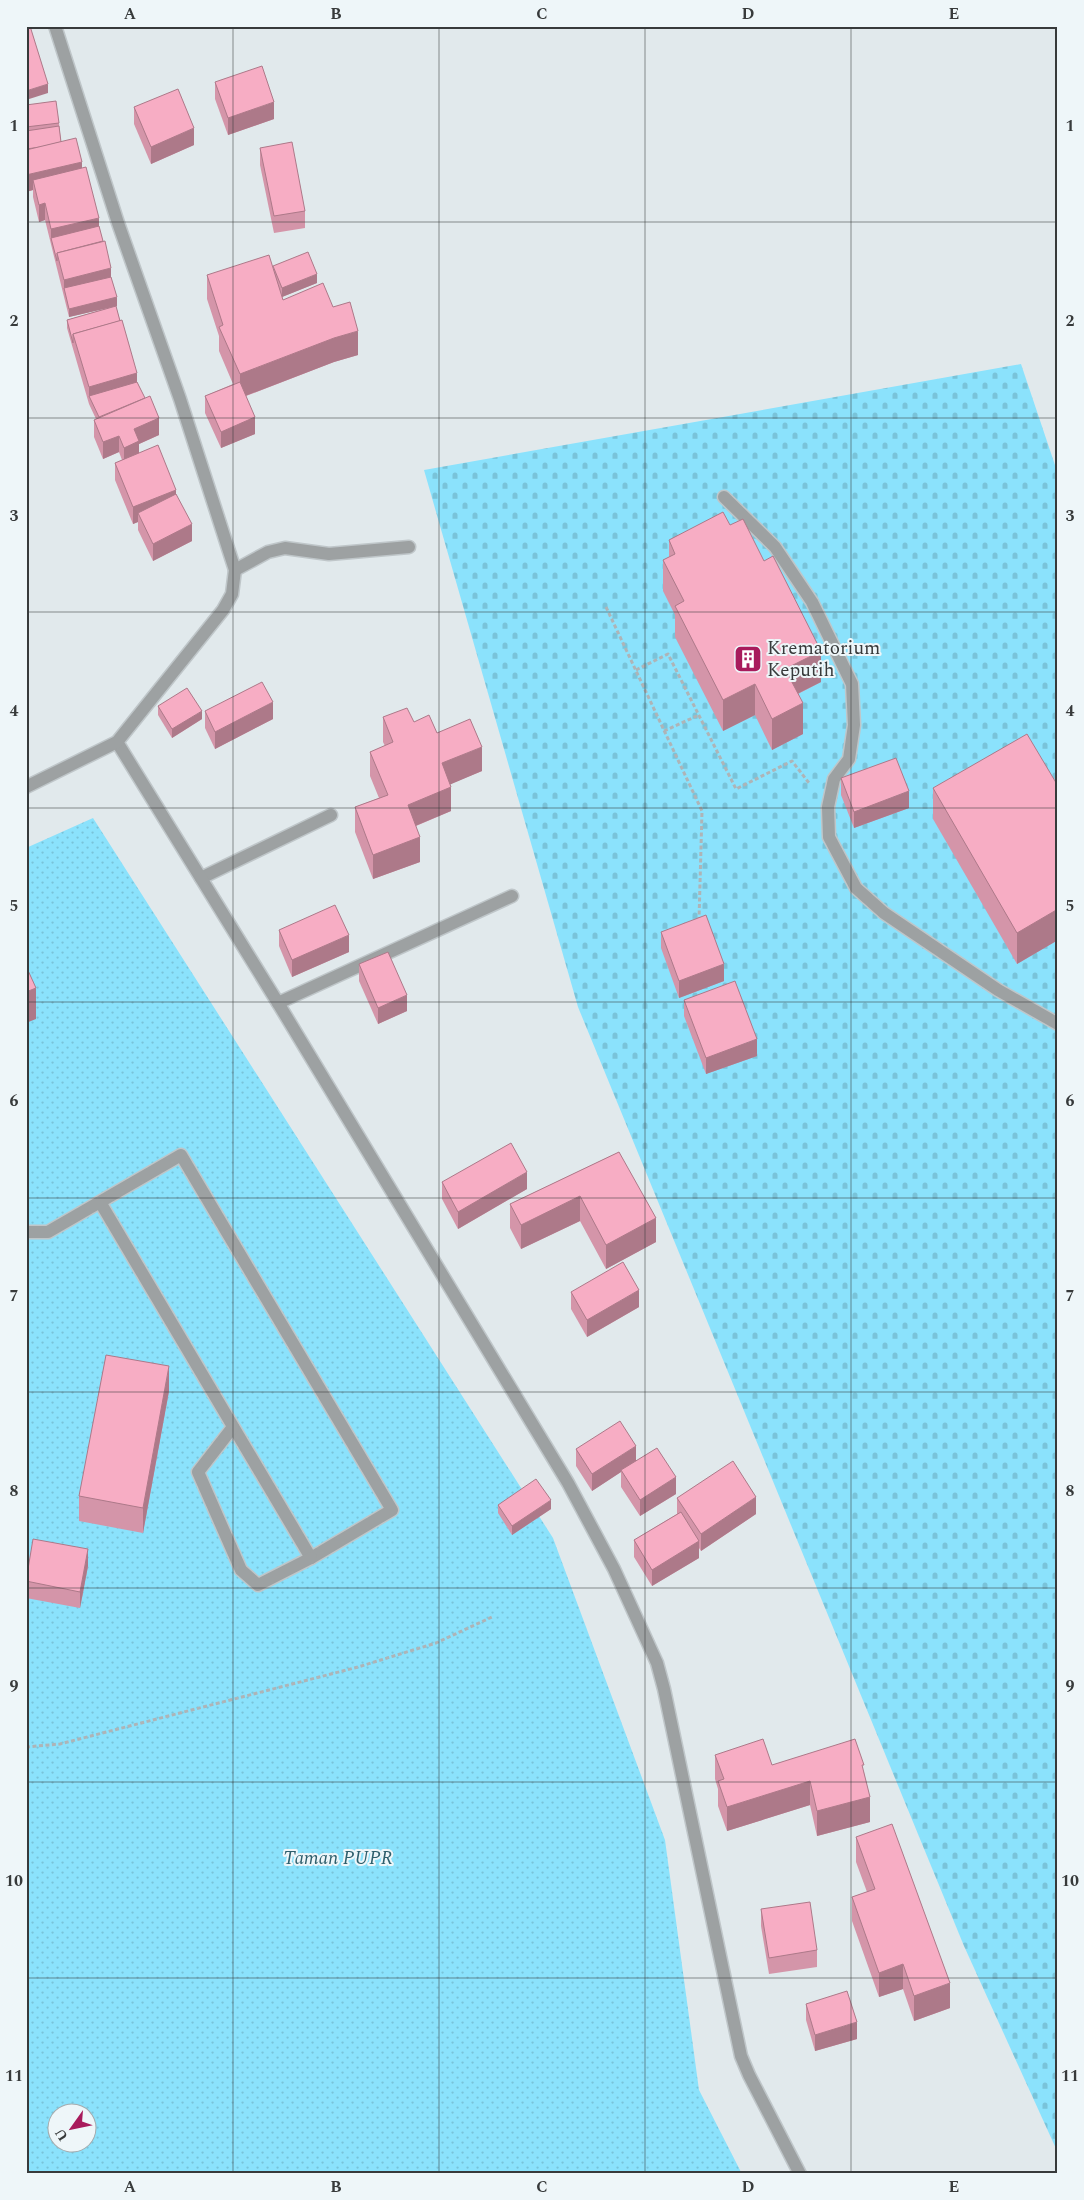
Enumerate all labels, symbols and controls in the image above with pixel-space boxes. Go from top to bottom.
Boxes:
text: A [124,2,137,26]
text: B [330,2,342,26]
text: C [536,2,548,26]
text: D [742,2,755,26]
text: E [949,2,959,26]
text: 1 [10,114,18,138]
text: 1 [1066,114,1074,138]
text: 2 [10,309,19,333]
text: 2 [1066,309,1075,333]
text: 3 [10,504,19,528]
text: 3 [1066,504,1075,528]
place label: Krematorium Keputih [767,634,880,685]
building icon: Krematorium Keputih [733,644,763,674]
text: 4 [10,699,19,723]
text: 4 [1066,699,1075,723]
text: 5 [10,894,18,918]
text: 5 [1066,894,1074,918]
text: 6 [10,1089,19,1113]
text: 6 [1066,1089,1075,1113]
text: 7 [10,1284,19,1308]
text: 7 [1066,1284,1075,1308]
text: 8 [10,1479,19,1503]
text: 8 [1066,1479,1075,1503]
text: 9 [10,1674,19,1698]
text: 9 [1066,1674,1075,1698]
park label: Taman PUPR [283,1844,393,1873]
text: 10 [5,1869,23,1893]
text: 10 [1061,1869,1079,1893]
text: 11 [5,2064,23,2088]
text: 11 [1061,2064,1079,2088]
north arrow [48,2102,98,2152]
text: U [49,2124,74,2145]
text: A [124,2175,137,2199]
text: B [330,2175,342,2199]
text: C [536,2175,548,2199]
text: D [742,2175,755,2199]
text: E [949,2175,959,2199]

